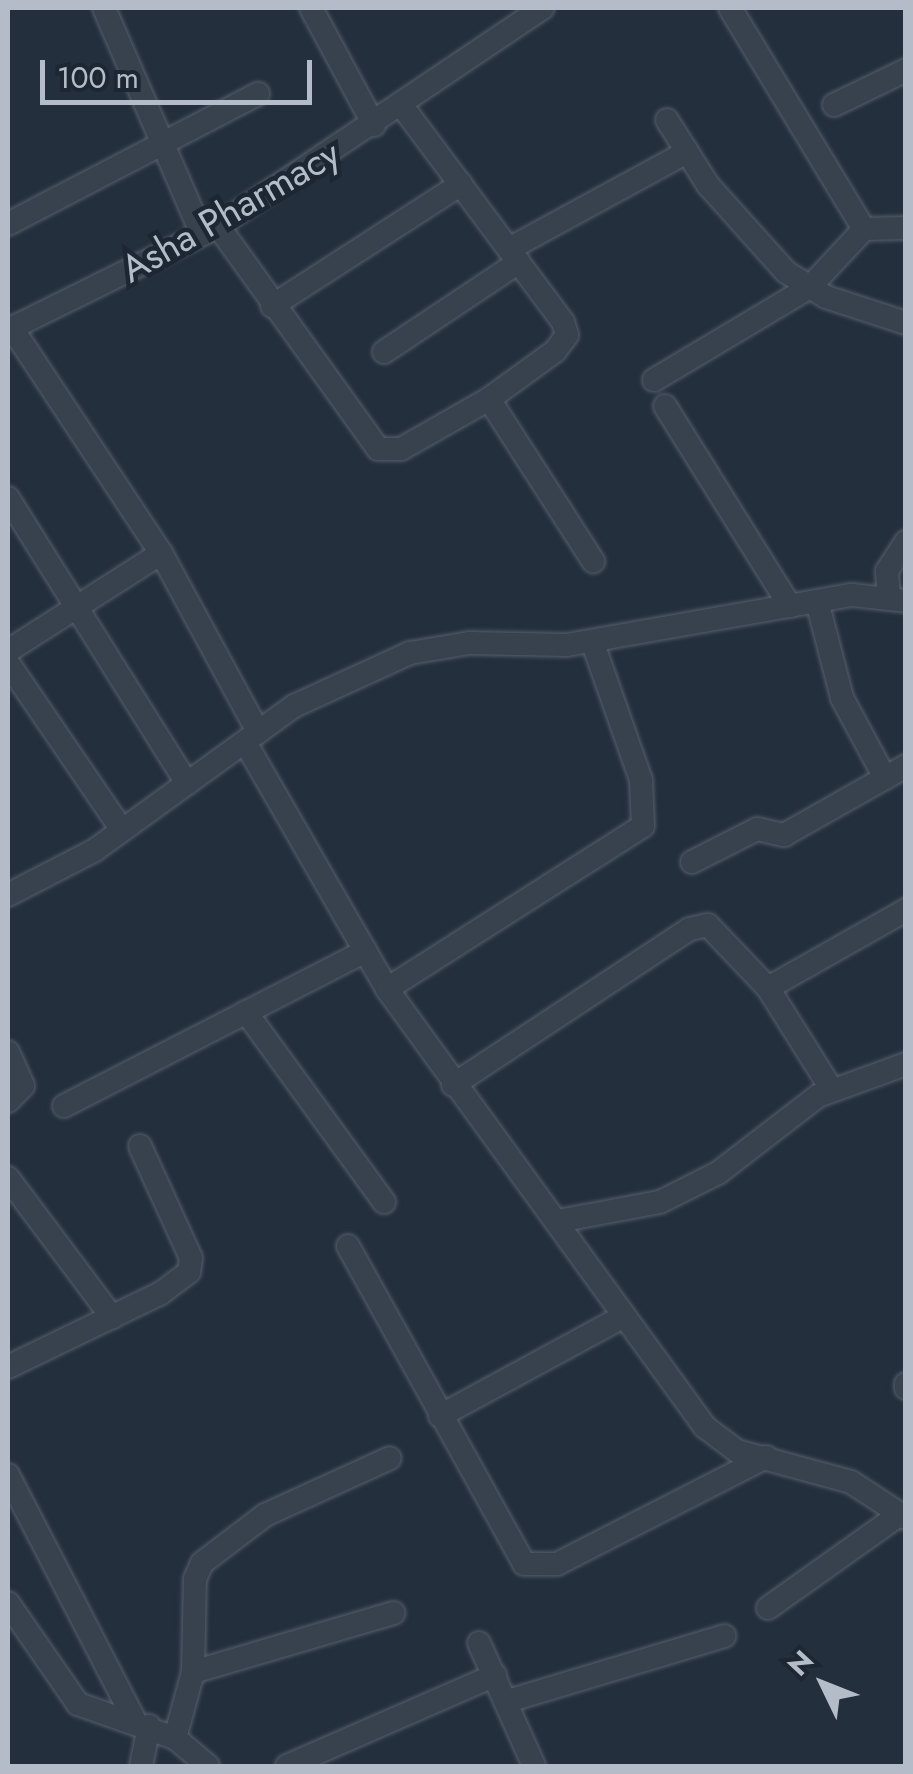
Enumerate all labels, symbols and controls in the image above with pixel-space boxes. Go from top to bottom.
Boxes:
scale bar [45,40,318,102]
text: 100 m [57,56,139,99]
street label: Asha Pharmacy [113,130,347,292]
north arrow [773,1634,873,1734]
text: N [778,1641,823,1685]

